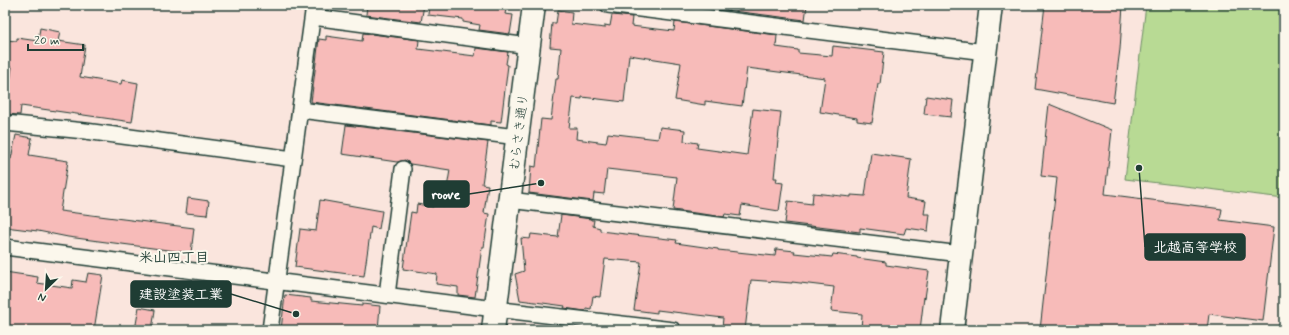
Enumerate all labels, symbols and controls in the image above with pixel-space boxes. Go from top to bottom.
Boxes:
scale bar [28,26,83,52]
text: 20 m [34,33,60,49]
street label: むらさき通り [506,93,533,172]
callout: roove [424,181,469,207]
text: roove [432,186,461,204]
callout: 北越高等学校 [1145,234,1245,260]
text: 北越高等学校 [1153,239,1237,257]
district label: 米山四丁目 [139,249,209,267]
north arrow [26,269,66,309]
callout: 建設塗装工業 [131,281,231,307]
text: 建設塗装工業 [139,286,223,304]
text: N [36,289,48,305]

